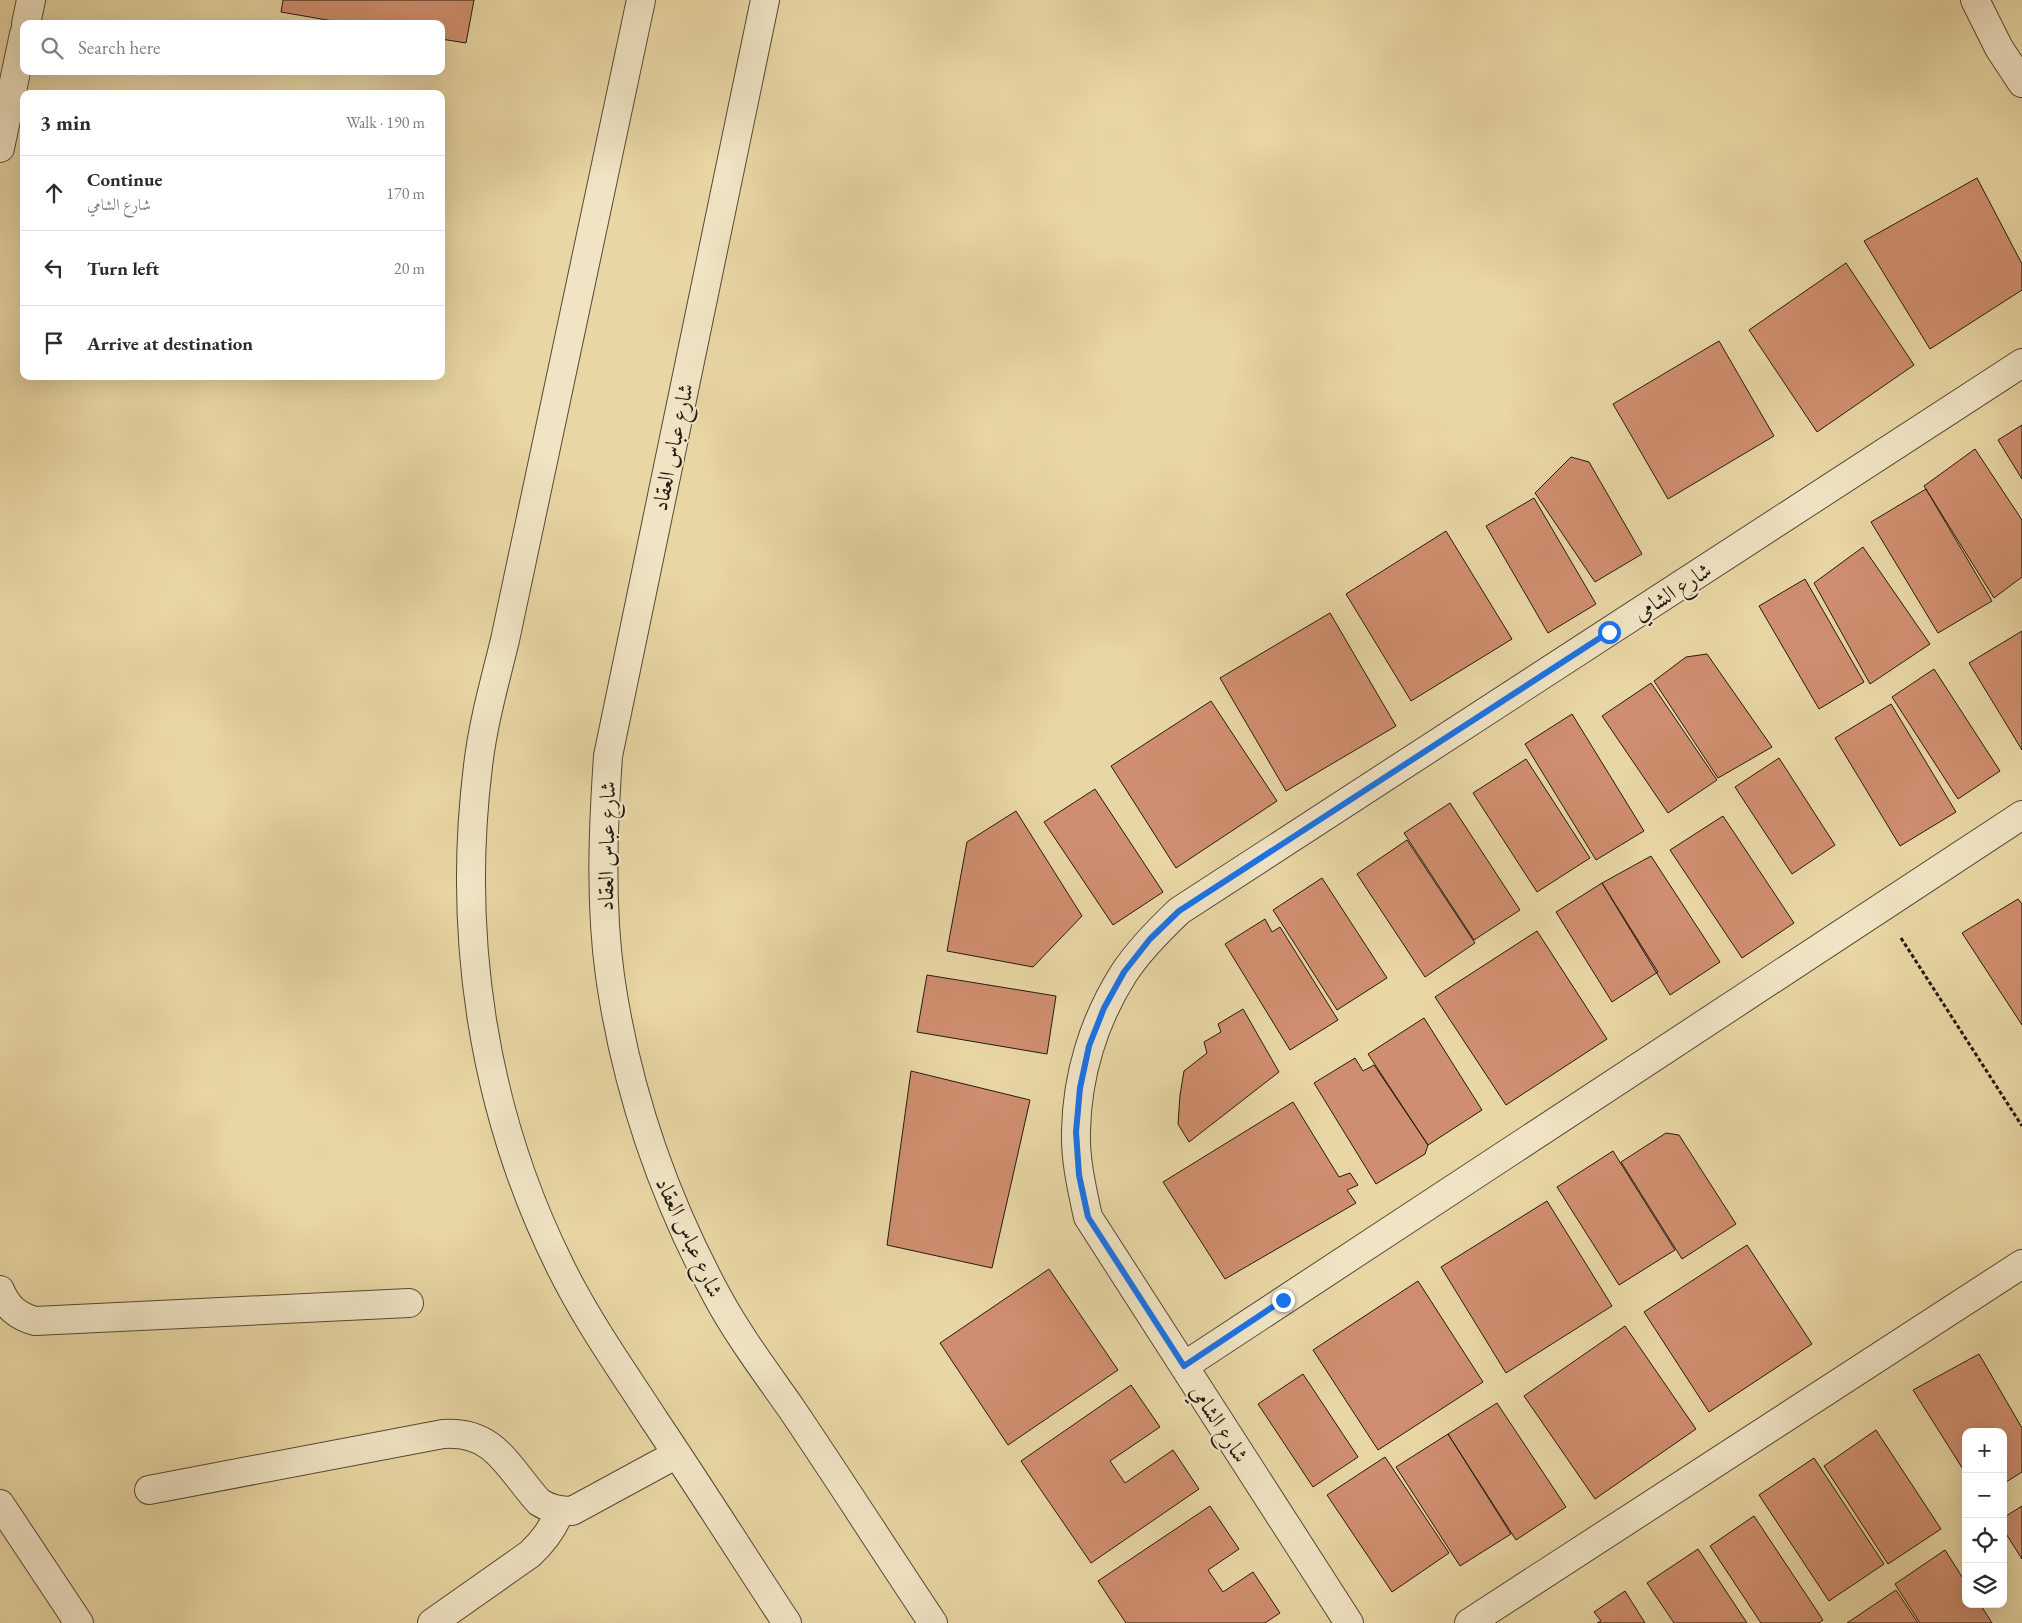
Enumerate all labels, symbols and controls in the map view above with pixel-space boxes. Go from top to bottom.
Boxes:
search box [20,20,445,75]
icon: search [38,34,66,62]
text: Search here [78,35,160,60]
text: 3 min [40,109,91,136]
text: Walk · 190 m [346,112,425,133]
text: Continue [87,167,162,192]
icon: ahead [40,179,68,207]
text: 170 m [386,183,425,204]
text: شارع الشامي [87,194,151,215]
icon: left [40,254,68,282]
text: Turn left [87,256,159,281]
text: 20 m [394,258,425,279]
icon: arrive [40,329,68,357]
text: Arrive at destination [87,331,253,356]
street label: شارع عباس العقاد [645,381,704,514]
street label: شارع الشامي [1628,555,1719,631]
route start [1598,621,1621,644]
street label: شارع عباس العقاد [591,781,626,911]
street label: شارع عباس العقاد [645,1172,730,1304]
route end [1272,1289,1295,1312]
street label: شارع الشامي [1180,1379,1256,1470]
map controls [1962,1428,2007,1608]
button: + [1962,1428,2007,1473]
button: − [1962,1473,2007,1518]
button: locate [1962,1518,2007,1563]
button: layers [1962,1563,2007,1608]

